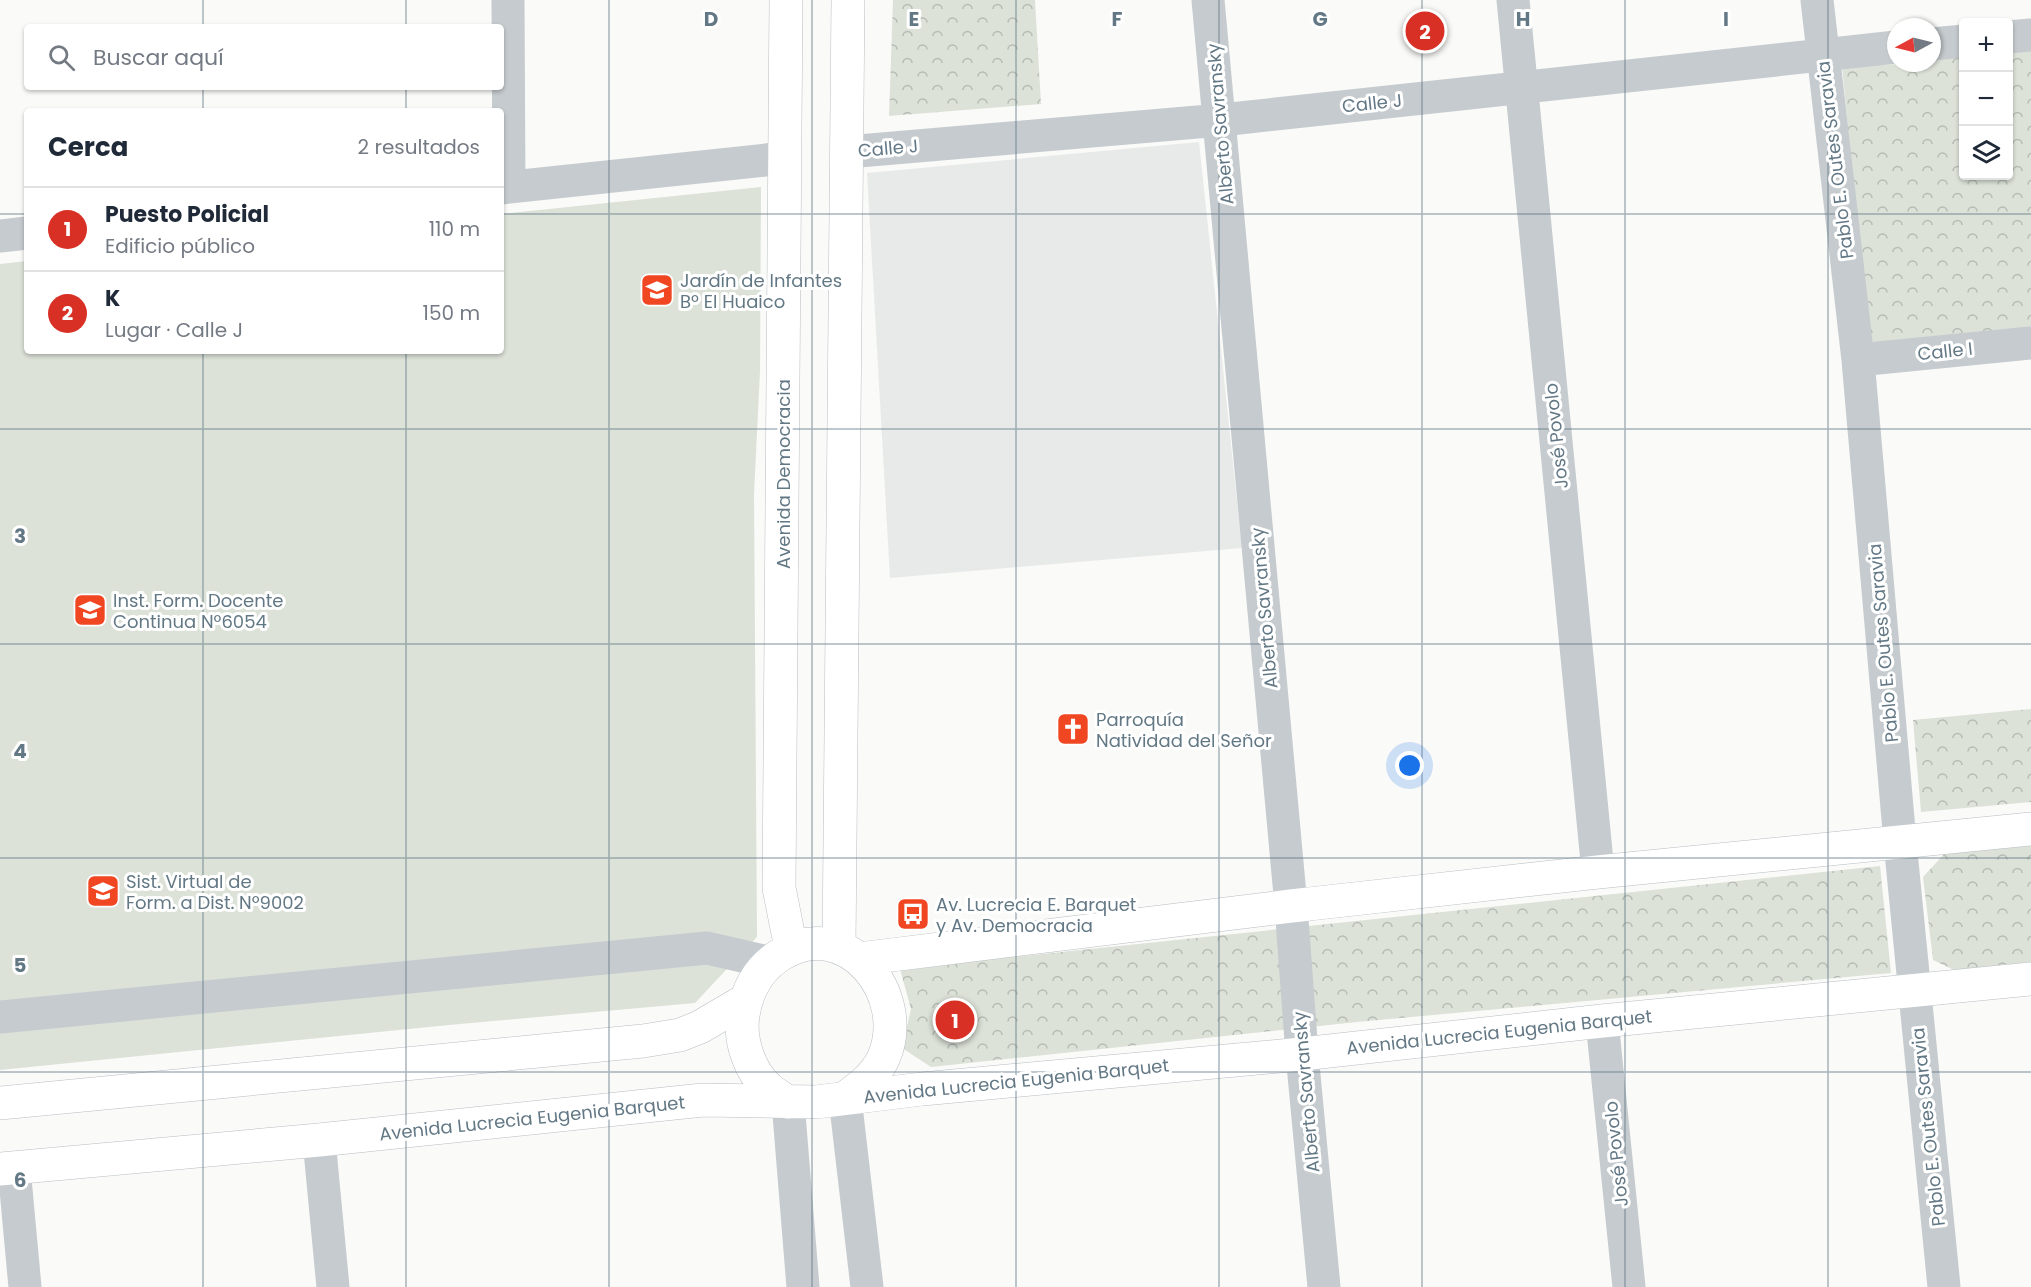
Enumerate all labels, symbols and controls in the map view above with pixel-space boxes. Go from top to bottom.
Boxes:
text: D [704,5,718,33]
text: E [909,5,919,33]
text: F [1112,5,1123,33]
text: G [1312,5,1328,33]
text: H [1516,5,1530,33]
text: I [1723,5,1729,33]
pin: 2 [1406,9,1444,54]
north arrow [1887,18,1941,72]
map controls [1959,18,2013,180]
button: + [1959,18,2013,72]
search box [24,24,504,90]
icon: search [45,41,78,74]
text: Buscar aquí [93,42,224,73]
street label: Alberto Savransky [1201,42,1239,206]
street label: Pablo E. Outes Saravia [1810,60,1860,260]
button: − [1959,72,2013,126]
street label: Calle J [1341,87,1403,119]
button: layers [1959,126,2013,180]
text: Cerca [48,129,128,165]
text: 2 resultados [358,133,480,161]
street label: Calle J [857,133,919,163]
text: Puesto Policial [105,199,269,230]
text: 1 [64,215,71,243]
text: 110 m [429,215,480,243]
text: Edificio público [105,232,255,260]
place label: Jardín de Infantes Bº El Huaico [680,268,842,314]
school or university icon: Jardín de Infantes Bº El Huaico [639,272,675,308]
text: K [105,283,120,314]
text: 2 [62,299,73,327]
text: 150 m [423,299,480,327]
text: Lugar · Calle J [105,316,243,344]
street label: Calle I [1916,336,1974,366]
street label: Avenida Democracia [771,379,796,569]
street label: José Povolo [1538,382,1574,490]
text: 3 [14,522,26,550]
street label: Alberto Savransky [1245,526,1283,690]
street label: Pablo E. Outes Saravia [1862,543,1904,743]
place label: Inst. Form. Docente Continua Nº6054 [113,588,283,634]
school or university icon: Inst. Form. Docente Continua Nº6054 [72,592,108,628]
place label: Parroquía Natividad del Señor [1096,707,1272,753]
church icon: Parroquía Natividad del Señor [1055,711,1091,747]
text: 4 [13,737,27,765]
your location [1395,751,1424,780]
place label: Sist. Virtual de Form. a Dist. Nº9002 [126,869,304,915]
school or university icon: Sist. Virtual de Form. a Dist. Nº9002 [85,873,121,909]
place label: Av. Lucrecia E. Barquet y Av. Democracia [936,892,1136,938]
bus stop icon: Av. Lucrecia E. Barquet y Av. Democracia [895,896,931,932]
text: 5 [14,951,27,979]
pin: 1 [936,998,974,1042]
street label: Avenida Lucrecia Eugenia Barquet [1345,1004,1653,1060]
street label: Alberto Savransky [1287,1010,1325,1174]
street label: Pablo E. Outes Saravia [1905,1027,1951,1227]
street label: Avenida Lucrecia Eugenia Barquet [862,1053,1170,1109]
street label: Avenida Lucrecia Eugenia Barquet [378,1090,686,1146]
street label: José Povolo [1598,1100,1634,1208]
text: 6 [14,1166,26,1194]

